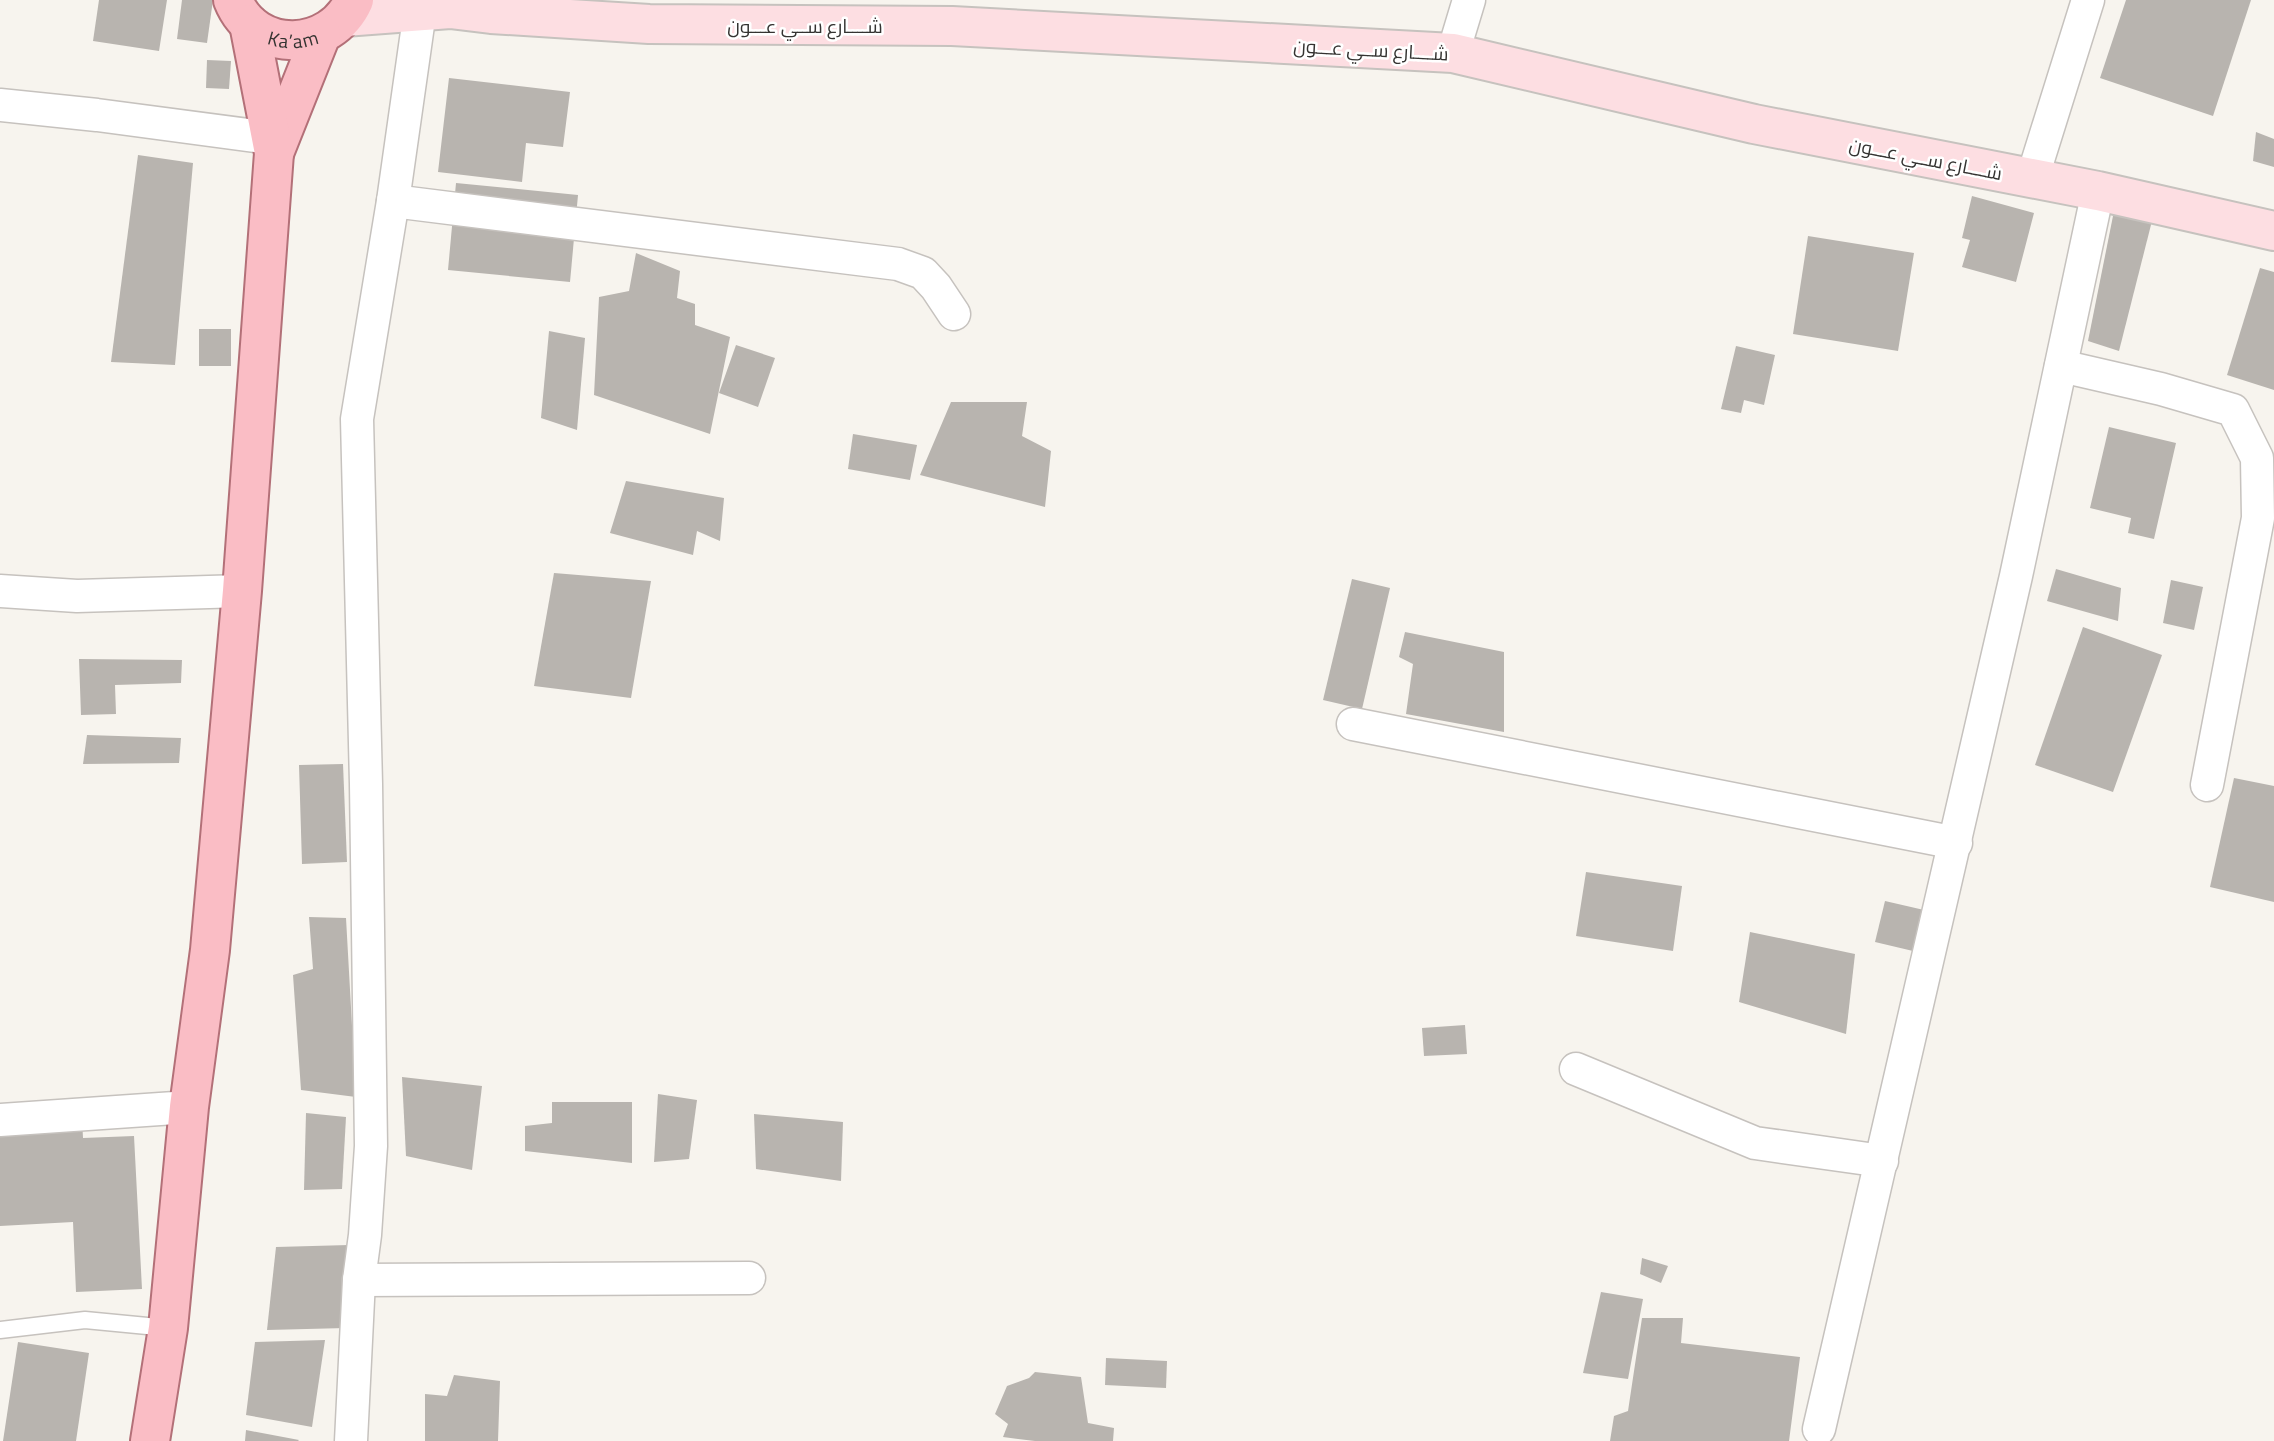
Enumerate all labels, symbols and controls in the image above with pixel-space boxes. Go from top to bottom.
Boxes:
street label: شــــارع ســي عـــون [727,11,883,41]
street label: Ka’am [265,22,321,55]
street label: شــــارع ســي عـــون [1293,30,1449,69]
street label: شــــارع ســي عـــون [1847,129,2005,188]

